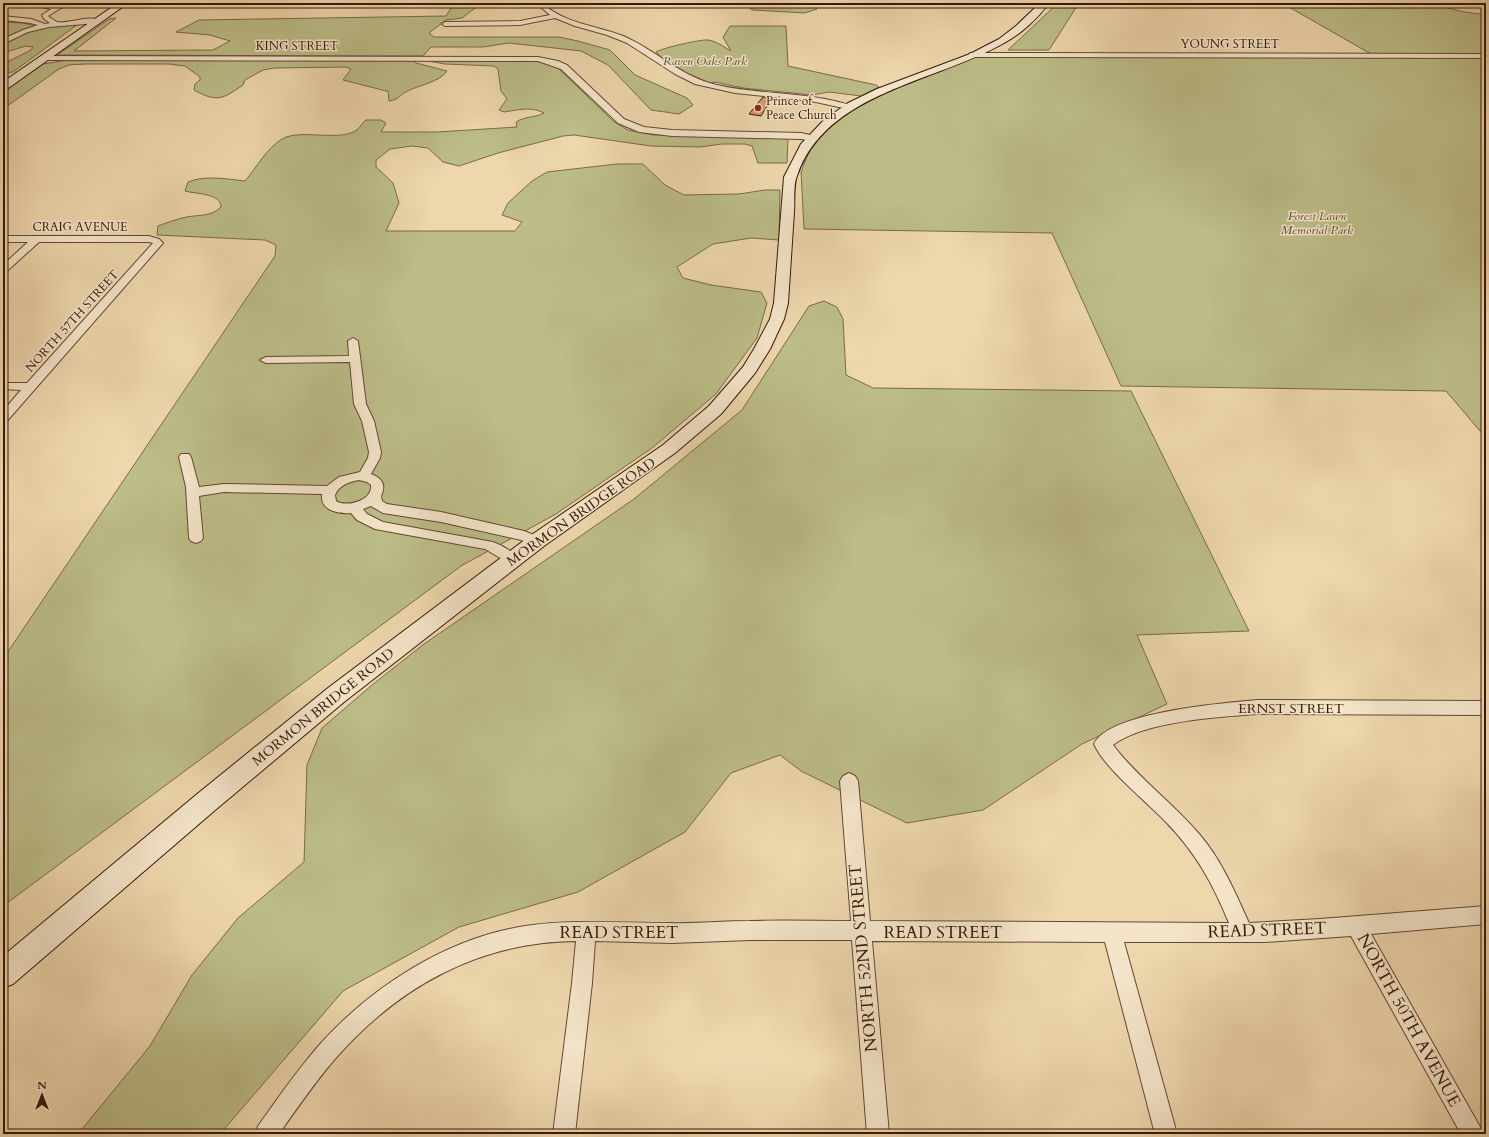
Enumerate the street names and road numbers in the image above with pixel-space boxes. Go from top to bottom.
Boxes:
street label: YOUNG STREET [1181,36,1280,52]
street label: KING STREET [256,38,339,54]
street label: CRAIG AVENUE [32,219,128,235]
street label: NORTH 57TH STREET [22,266,122,375]
street label: MORMON BRIDGE ROAD [503,453,659,571]
street label: MORMON BRIDGE ROAD [248,644,398,770]
street label: ERNST STREET [1238,699,1344,718]
street label: NORTH 52ND STREET [843,863,883,1053]
street label: READ STREET [1207,916,1327,944]
street label: READ STREET [560,921,678,944]
street label: READ STREET [884,921,1002,944]
street label: NORTH 50TH AVENUE [1352,929,1466,1111]

